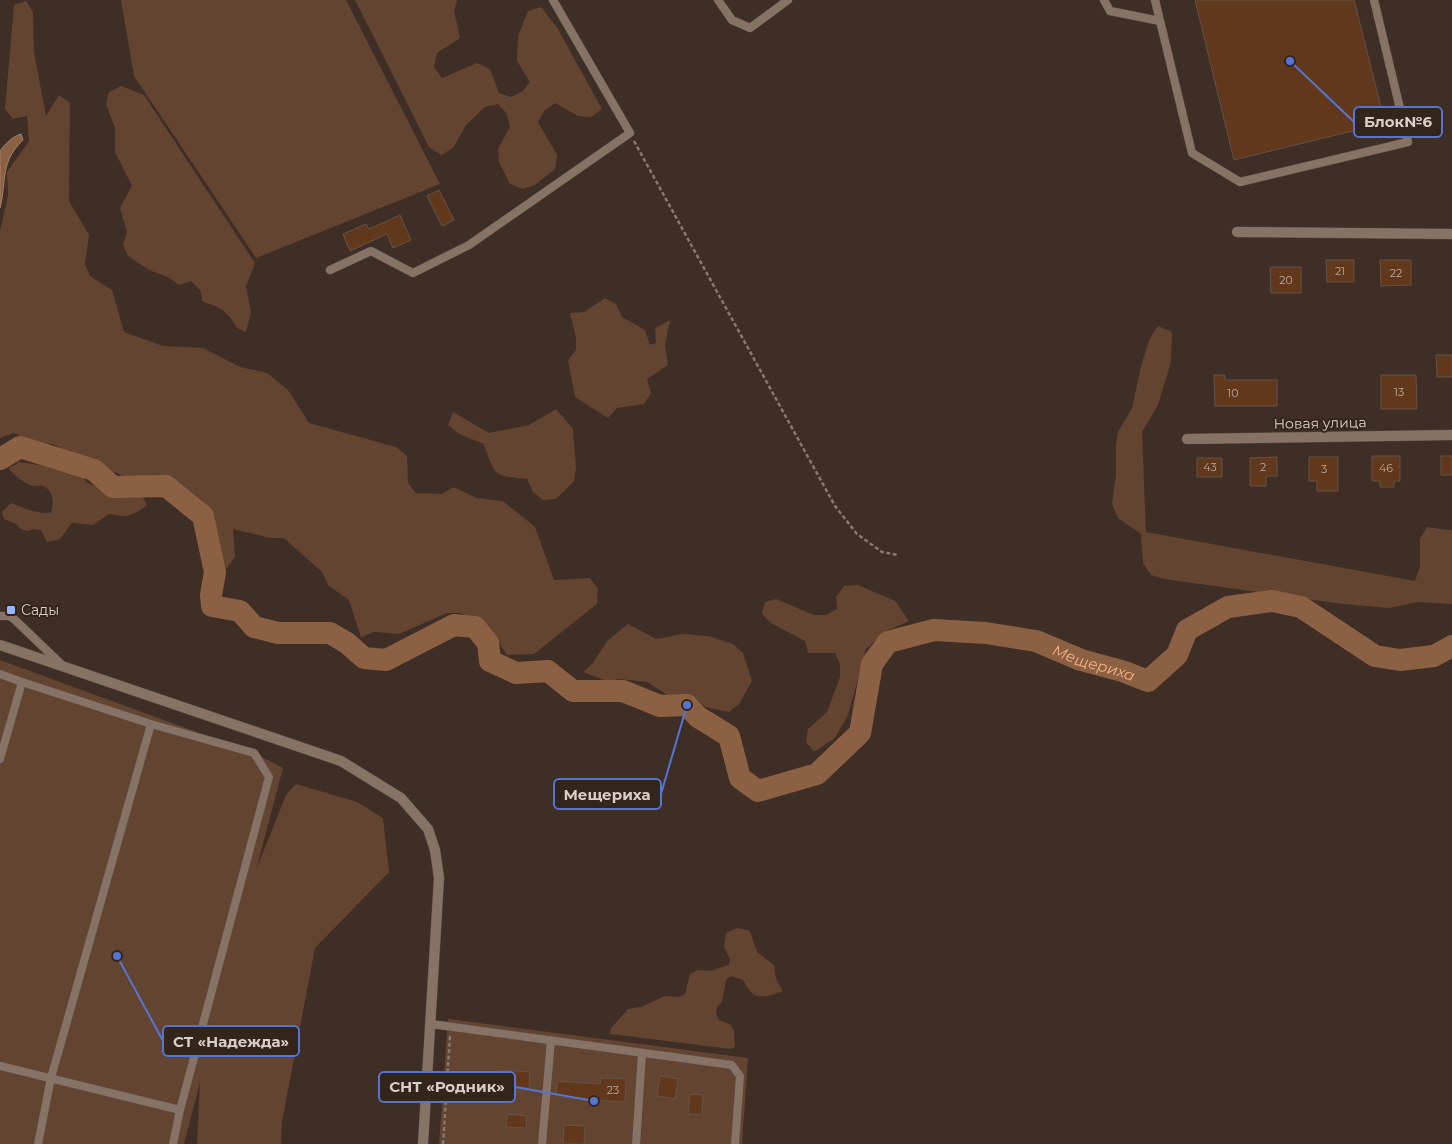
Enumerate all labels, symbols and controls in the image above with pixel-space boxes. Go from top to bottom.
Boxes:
callout: Блок№6 [1354,107,1442,137]
text: Блок№6 [1364,112,1433,131]
house number: 21 [1335,264,1345,278]
house number: 22 [1390,266,1402,280]
house number: 20 [1279,273,1293,287]
house number: 13 [1394,385,1404,399]
house number: 10 [1227,386,1239,400]
street label: Новая улица [1273,413,1367,433]
house number: 43 [1203,460,1217,474]
house number: 2 [1260,460,1266,474]
house number: 46 [1379,461,1393,475]
house number: 3 [1321,462,1327,476]
place label: Сады [21,601,59,619]
marker: Сады [5,604,17,616]
water label: Мещериха [1050,640,1138,685]
callout: Мещериха [554,779,661,809]
text: Мещериха [563,785,651,804]
callout: СТ «Надежда» [163,1026,299,1056]
text: СТ «Надежда» [173,1032,289,1051]
callout: СНТ «Родник» [379,1072,515,1102]
text: СНТ «Родник» [389,1077,505,1096]
house number: 23 [607,1083,619,1097]

